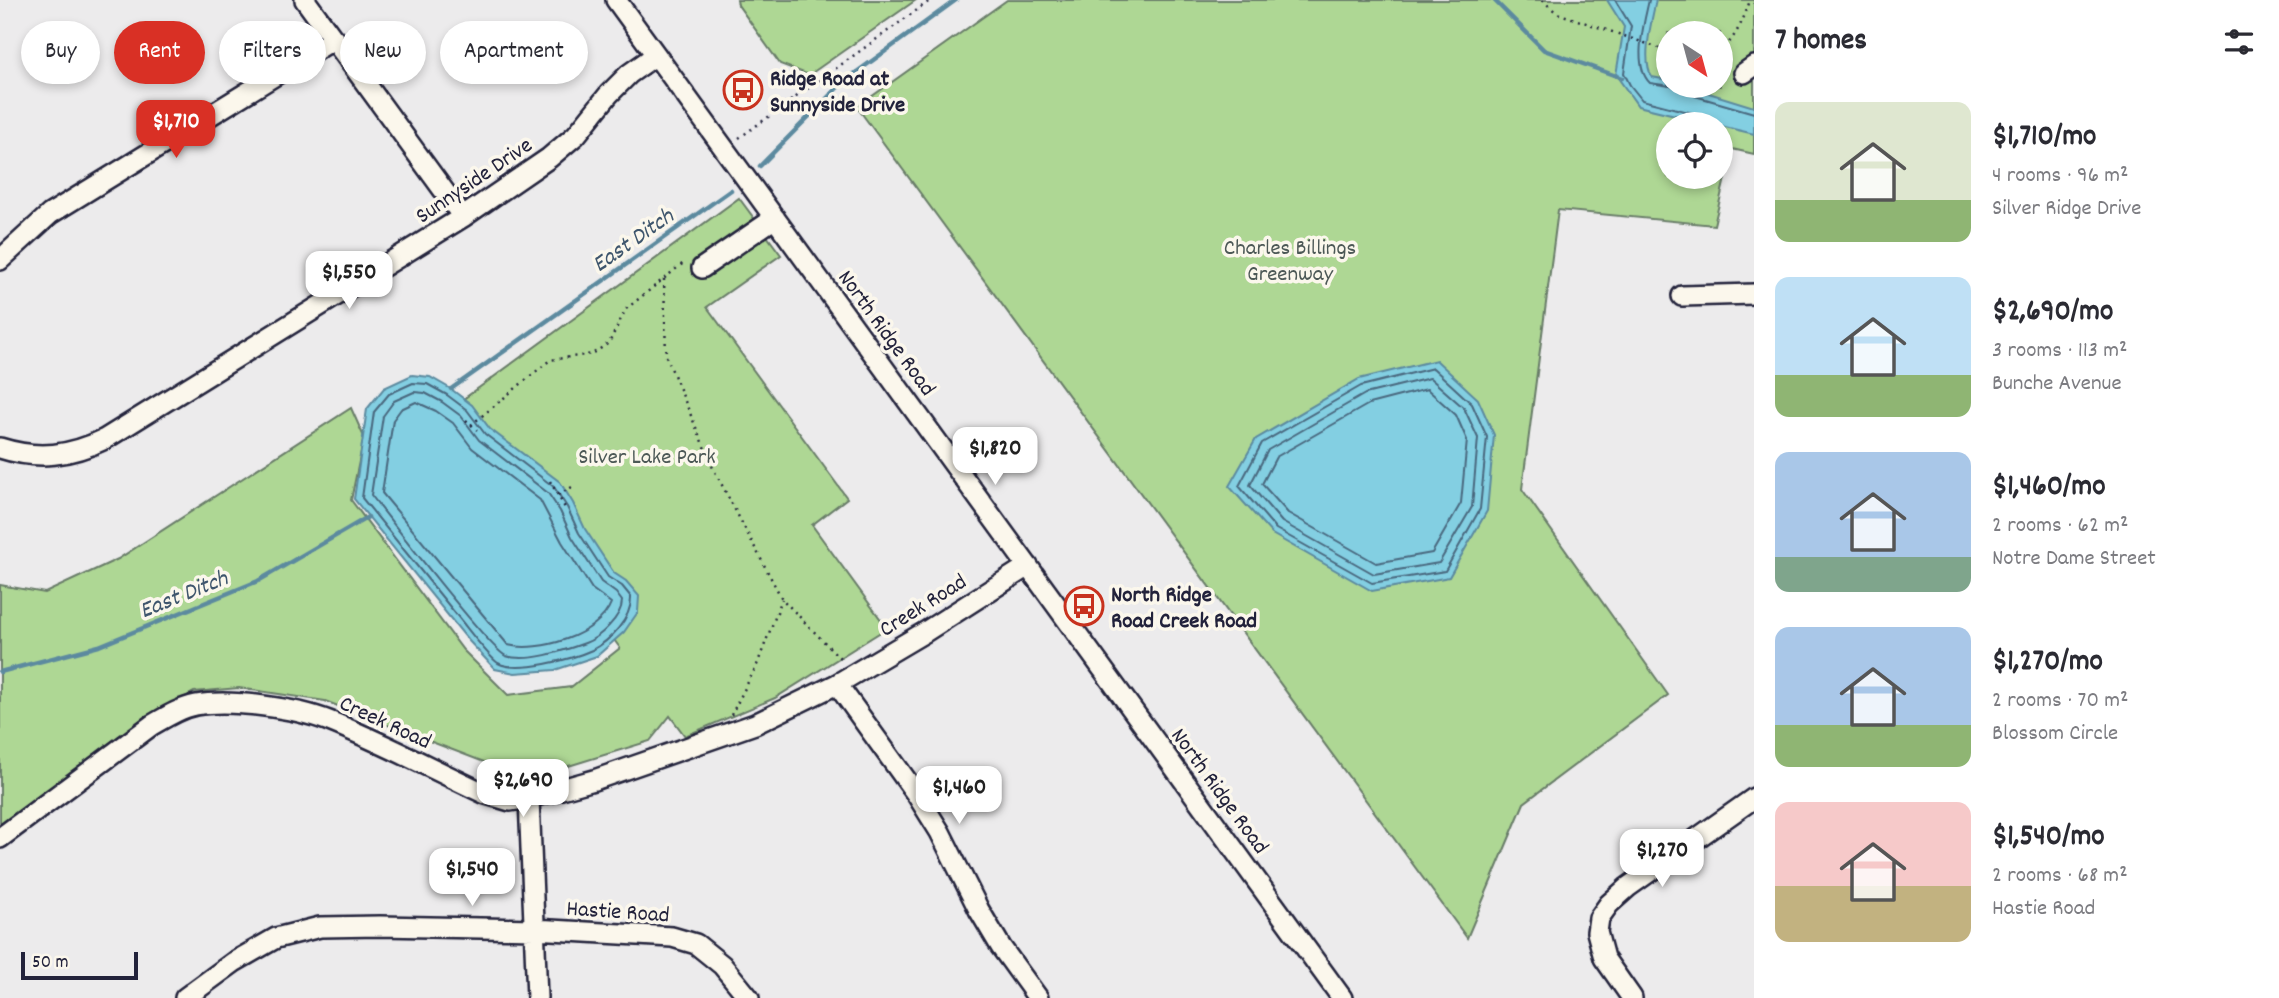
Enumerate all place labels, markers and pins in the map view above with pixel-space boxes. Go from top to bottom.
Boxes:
place label: Ridge Road at Sunnyside Drive [770,64,905,123]
bus stop icon: Ridge Road at Sunnyside Drive [722,69,764,111]
pin: $1,710 [119,100,233,160]
pin: $1,550 [292,252,406,311]
pin: $1,820 [938,428,1052,487]
place label: North Ridge Road Creek Road [1111,580,1257,639]
bus stop icon: North Ridge Road Creek Road [1063,585,1105,627]
pin: $2,690 [466,760,580,819]
pin: $1,460 [902,766,1016,826]
pin: $1,270 [1605,830,1719,889]
pin: $1,540 [415,848,529,908]

